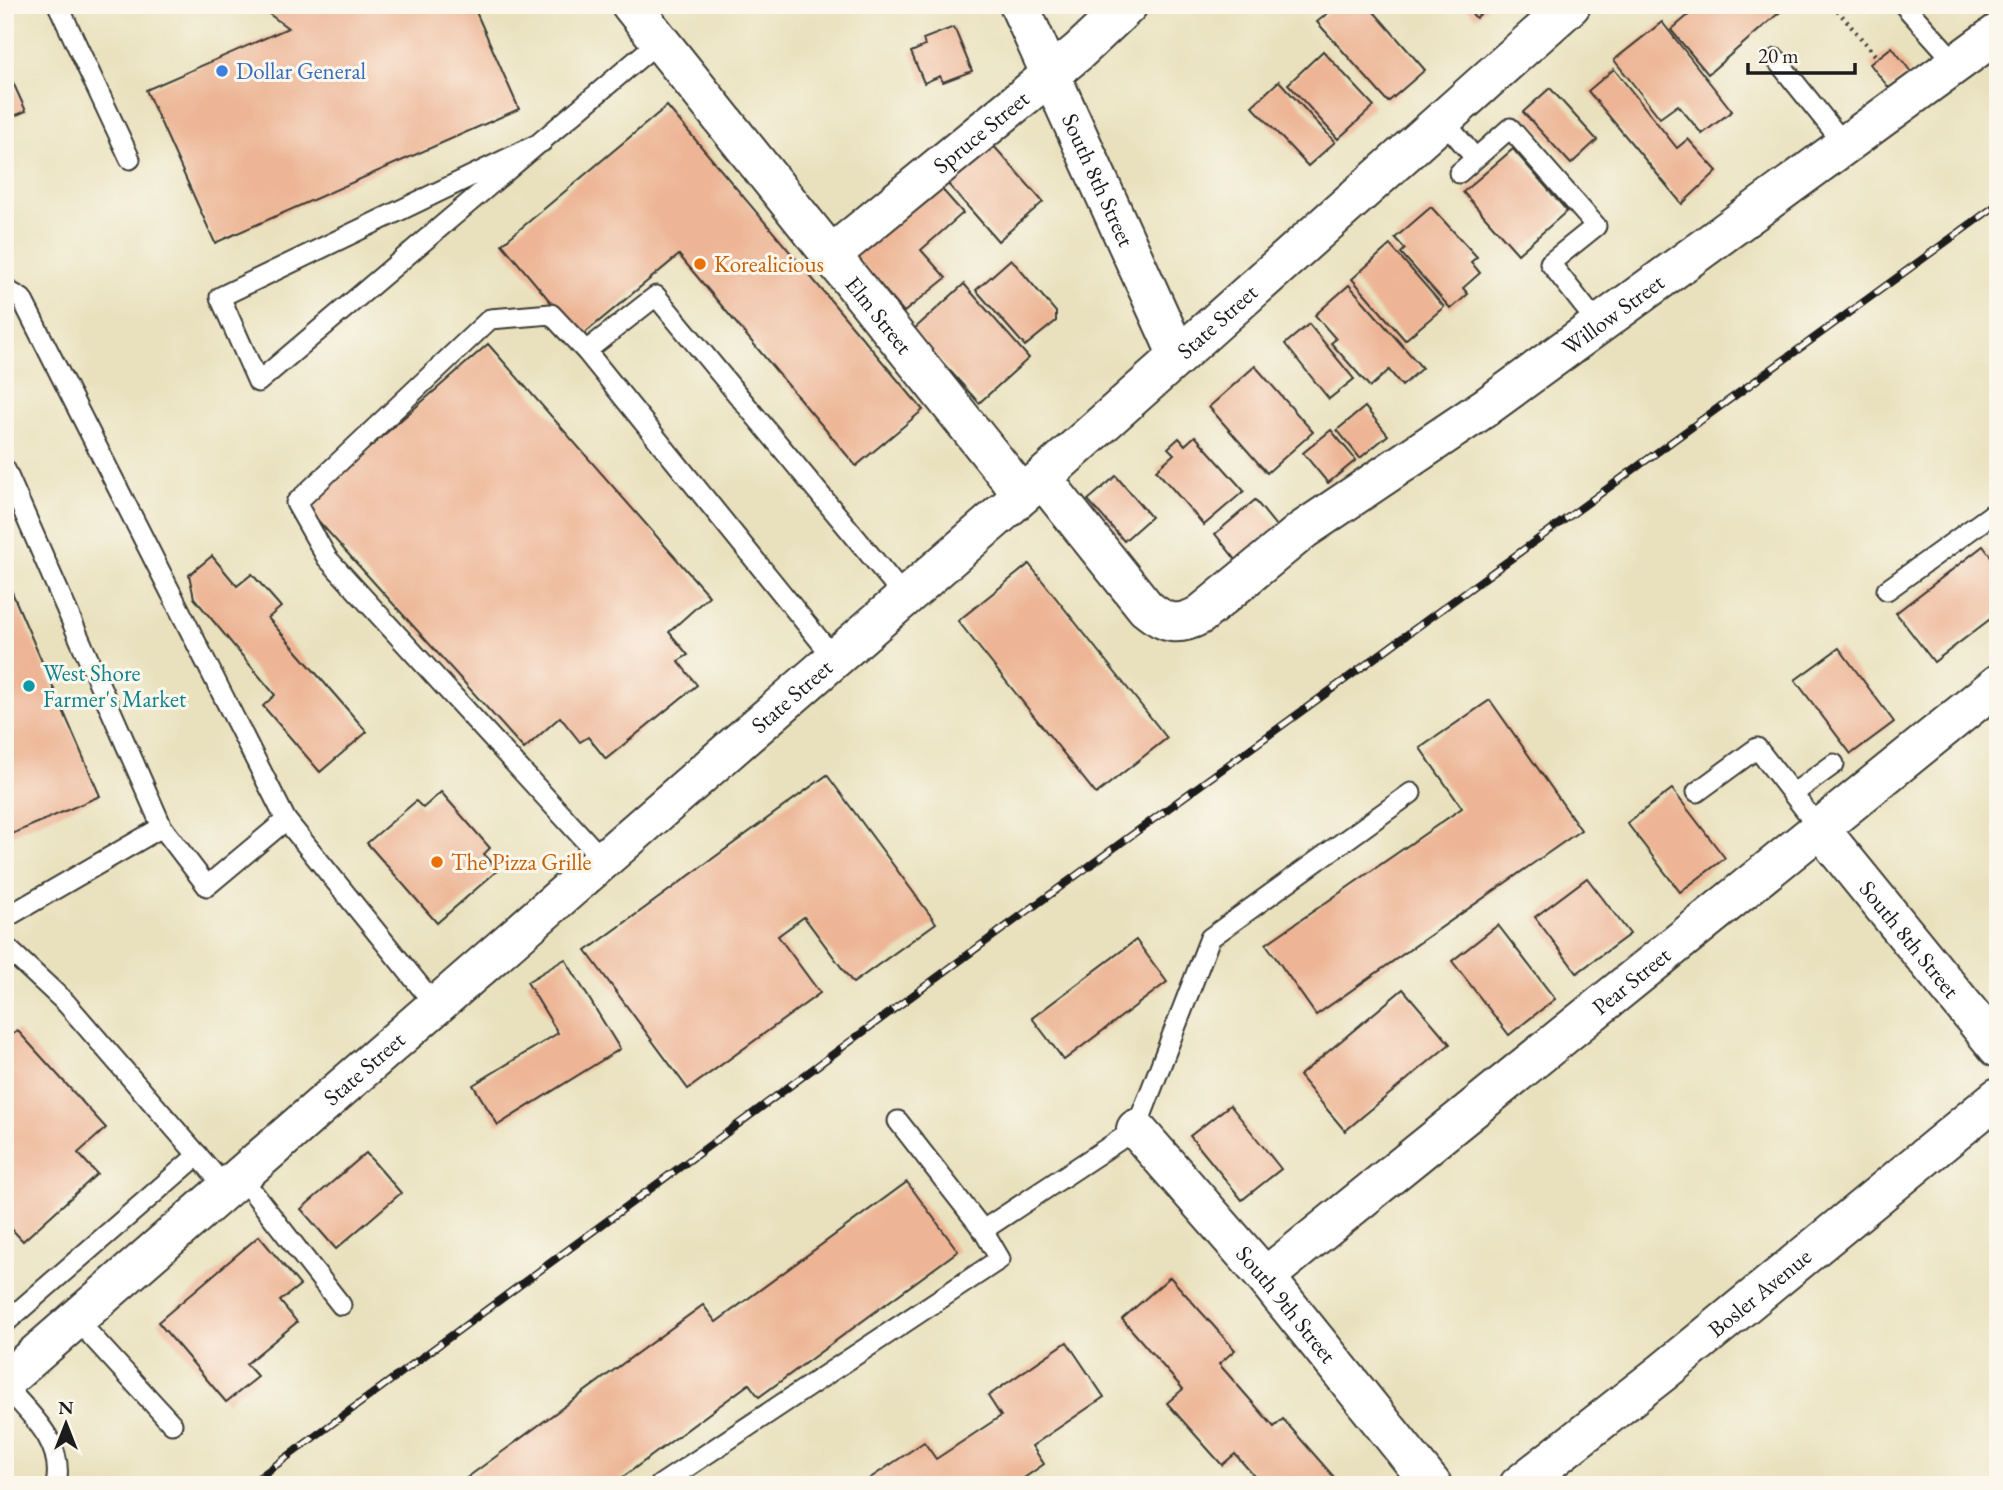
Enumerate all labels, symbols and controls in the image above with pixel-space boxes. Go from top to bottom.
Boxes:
scale bar [1748,32,1854,76]
text: 20 m [1758,42,1799,69]
place label: Dollar General [236,56,367,86]
marker: Dollar General [214,63,230,79]
street label: Spruce Street [927,83,1036,180]
street label: South 8th Street [1055,108,1142,252]
place label: Korealicious [714,249,824,279]
marker: Korealicious [692,256,708,272]
street label: Willow Street [1556,267,1671,362]
street label: Elm Street [839,270,920,361]
street label: State Street [1170,277,1264,365]
street label: State Street [745,652,839,740]
place label: West Shore Farmer's Market [43,658,187,714]
marker: West Shore Farmer's Market [21,678,37,694]
place label: The Pizza Grille [451,847,591,877]
marker: The Pizza Grille [429,854,445,870]
street label: South 8th Street [1853,874,1967,1005]
street label: Pear Street [1586,939,1677,1022]
street label: State Street [317,1024,412,1112]
street label: South 9th Street [1229,1239,1344,1370]
street label: Bosler Avenue [1702,1241,1818,1344]
north arrow [32,1388,102,1458]
text: N [58,1395,74,1420]

